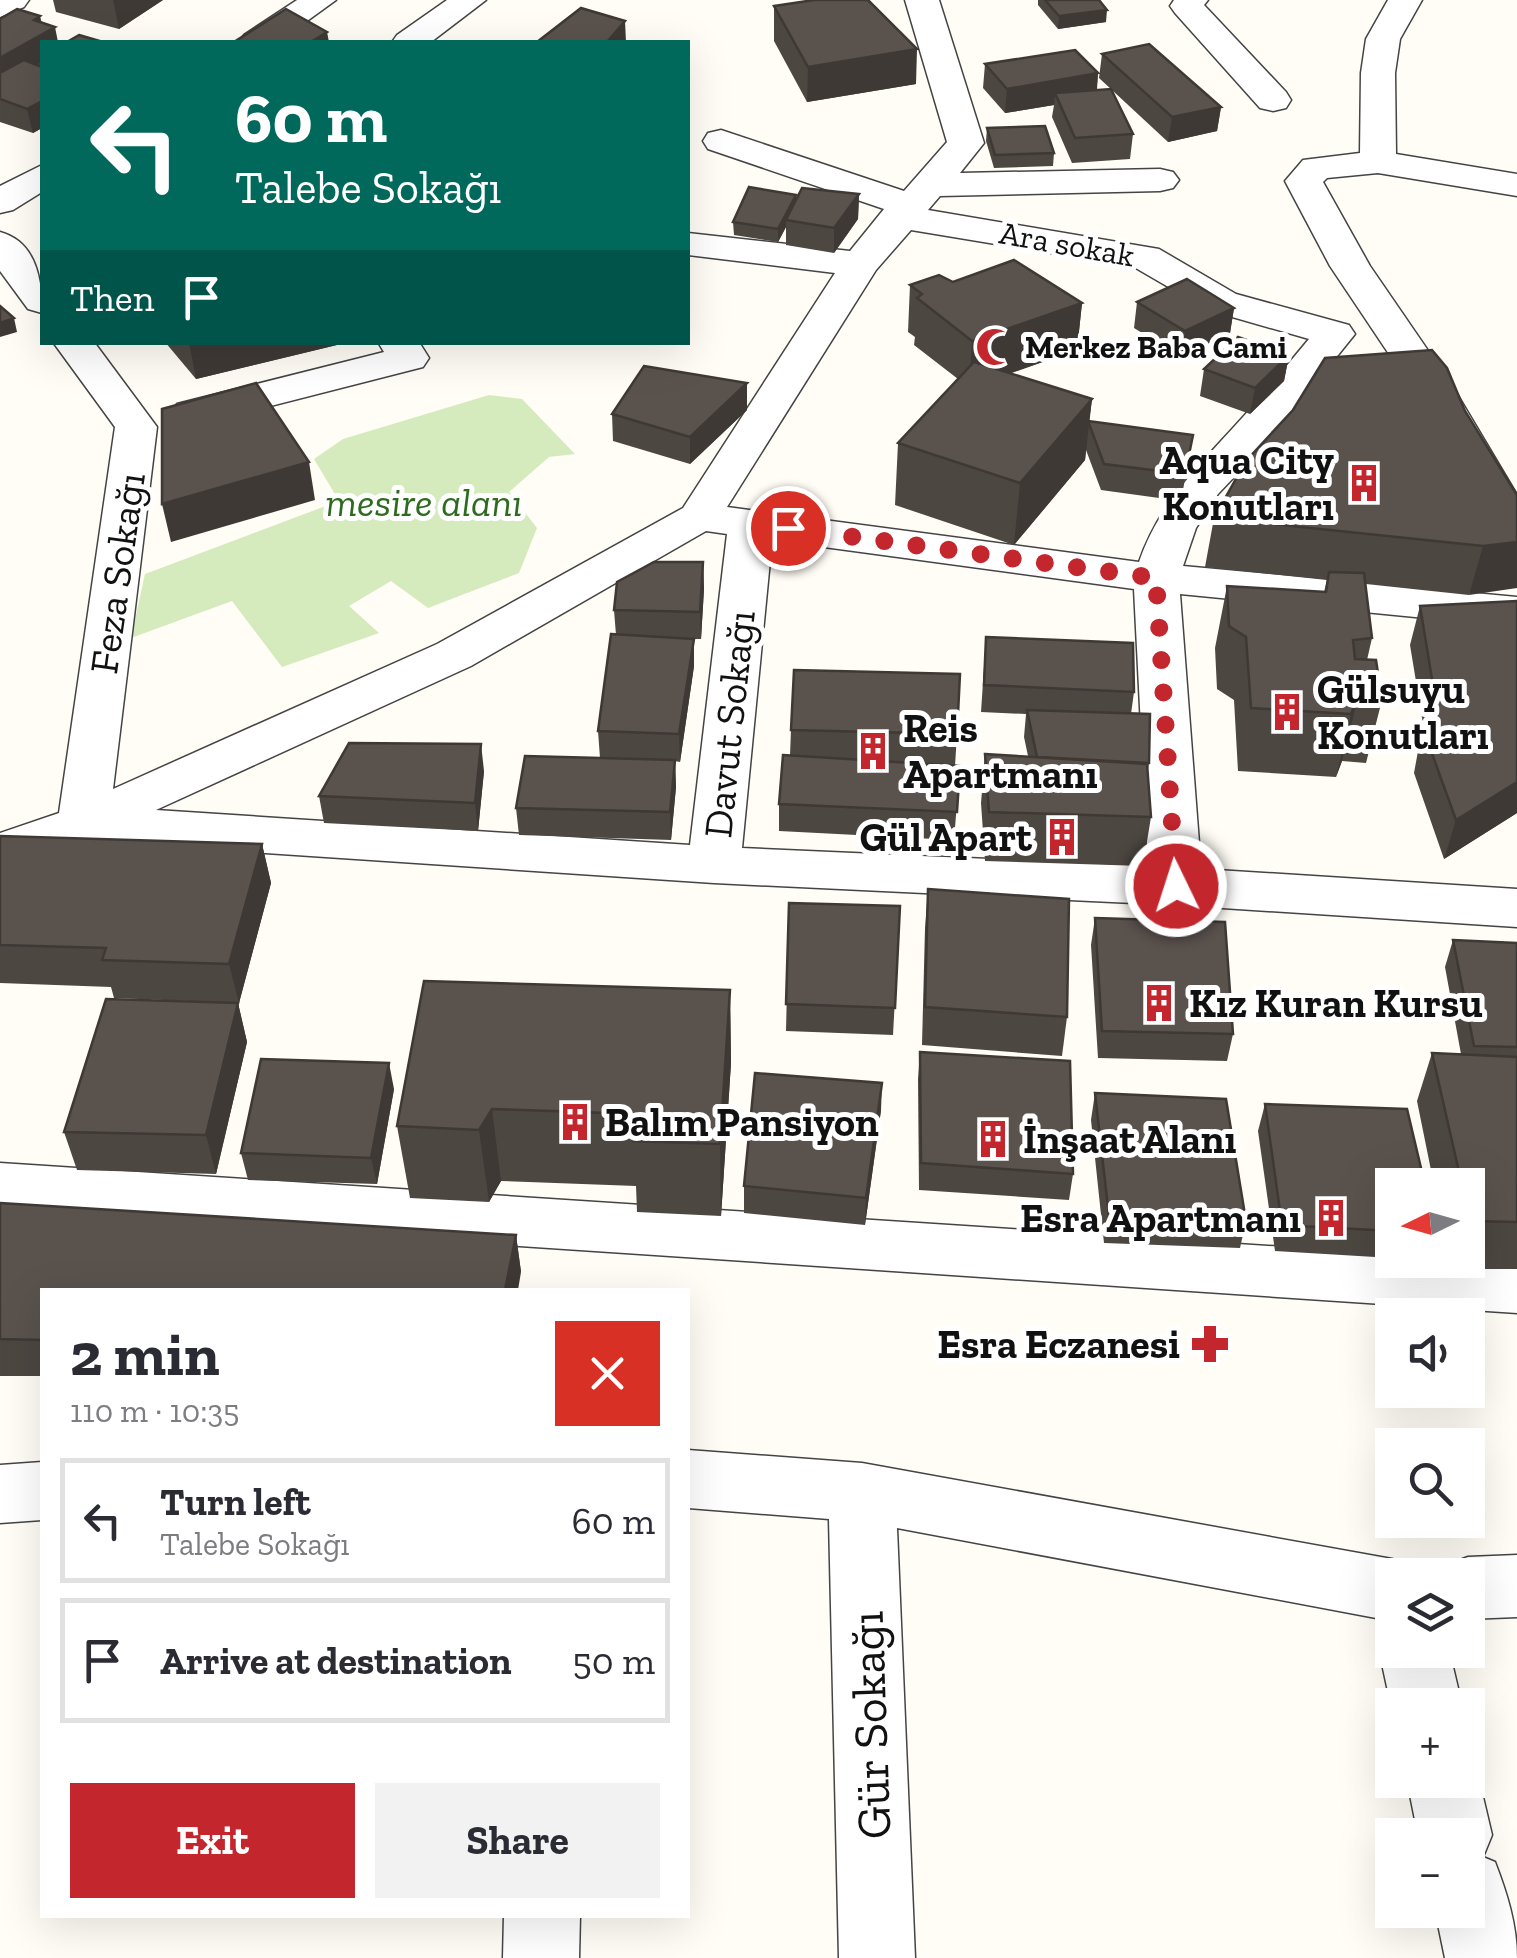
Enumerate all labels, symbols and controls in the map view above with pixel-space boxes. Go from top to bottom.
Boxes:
text: 60 m [235,76,387,160]
icon: left [70,80,200,210]
text: Talebe Sokağı [235,161,501,215]
street label: Ara sokak [997,213,1138,275]
icon: arrive [174,270,229,325]
text: Then [70,275,154,321]
mosque icon: Merkez Baba Cami [974,326,1016,368]
place label: Merkez Baba Cami [1025,328,1287,366]
place label: Aqua City Konutları [1159,436,1334,530]
building icon: Aqua City Konutları [1343,462,1385,504]
street label: Feza Sokağı [79,469,155,677]
park label: mesire alanı [326,478,522,526]
pin [746,486,831,571]
icon: arrive [761,501,816,556]
street label: Davut Sokağı [693,608,765,840]
place label: Gülsuyu Konutları [1317,665,1489,759]
building icon: Gülsuyu Konutları [1266,691,1308,733]
place label: Reis Apartmanı [903,704,1098,798]
building icon: Reis Apartmanı [852,730,894,772]
place label: Gül Apart [860,813,1033,861]
building icon: Gül Apart [1041,816,1083,858]
position arrow [1124,834,1228,938]
place label: Kız Kuran Kursu [1189,979,1483,1027]
building icon: Kız Kuran Kursu [1138,982,1180,1024]
place label: Balım Pansiyon [605,1098,879,1146]
building icon: Balım Pansiyon [554,1101,596,1143]
place label: İnşaat Alanı [1023,1115,1237,1163]
building icon: İnşaat Alanı [972,1118,1014,1160]
north arrow [1375,1168,1485,1278]
map controls [1375,1168,1485,1928]
place label: Esra Apartmanı [1020,1194,1301,1242]
building icon: Esra Apartmanı [1310,1197,1352,1239]
button: sound [1375,1298,1485,1408]
text: 2 min [70,1318,220,1390]
place label: Esra Eczanesi [937,1320,1180,1368]
button: close [555,1321,660,1426]
pharmacy icon: Esra Eczanesi [1189,1323,1231,1365]
text: 110 m · 10:35 [70,1392,239,1430]
button: search [1375,1428,1485,1538]
text: Turn left [160,1479,311,1525]
icon: left [75,1493,130,1548]
text: 60 m [572,1498,655,1544]
text: Talebe Sokağı [160,1525,349,1563]
button: layers [1375,1558,1485,1668]
street label: Gür Sokağı [838,1610,902,1840]
icon: arrive [75,1633,130,1688]
text: Arrive at destination [160,1638,511,1684]
text: 50 m [572,1638,655,1684]
button: + [1375,1688,1485,1798]
button: Exit [70,1783,355,1898]
button: Share [375,1783,660,1898]
button: − [1375,1818,1485,1928]

